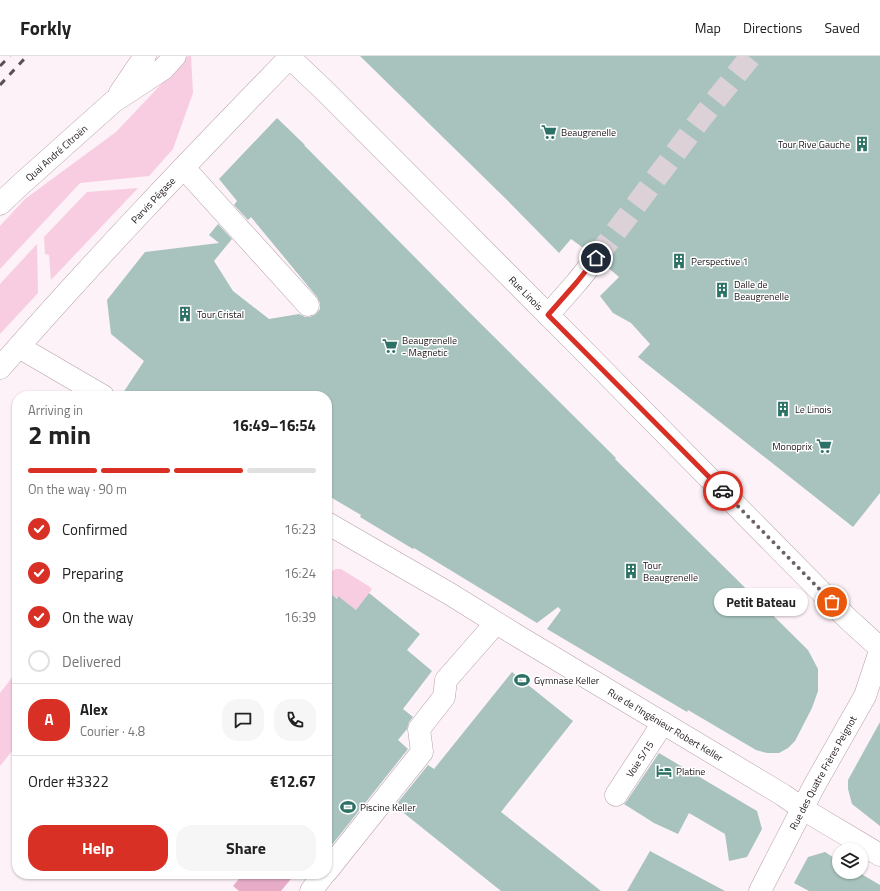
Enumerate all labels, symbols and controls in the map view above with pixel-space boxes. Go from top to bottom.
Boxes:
text: Forkly [20,13,71,42]
text: Map [695,17,721,38]
text: Directions [743,17,802,38]
text: Saved [824,17,860,38]
street label: Quai André Citroën [22,121,91,185]
supermarket icon: Beaugrenelle [540,123,558,141]
place label: Beaugrenelle [561,125,616,140]
building icon: Tour Rive Gauche [853,135,871,153]
place label: Tour Rive Gauche [778,137,850,152]
street label: Parvis Pégase [127,174,179,227]
pin [579,241,613,275]
icon: home [585,247,607,269]
building icon: Perspective 1 [670,252,688,270]
place label: Perspective 1 [691,254,748,269]
street label: Rue Linois [505,273,547,314]
place label: Dalle de Beaugrenelle [734,277,789,304]
building icon: Dalle de Beaugrenelle [713,281,731,299]
building icon: Tour Cristal [176,305,194,323]
place label: Tour Cristal [197,307,244,322]
place label: Beaugrenelle - Magnetic [402,333,457,360]
supermarket icon: Beaugrenelle - Magnetic [381,337,399,355]
text: Arriving in [28,400,83,420]
building icon: Le Linois [774,400,792,418]
place label: Le Linois [795,402,832,417]
text: 16:49–16:54 [232,414,316,437]
text: 2 min [28,415,91,454]
supermarket icon: Monoprix [815,437,833,455]
place label: Monoprix [772,439,812,454]
courier [703,471,743,511]
text: On the way · 90 m [28,479,127,499]
icon: car [712,480,734,502]
icon: check [28,518,50,540]
text: Confirmed [62,518,127,541]
text: 16:23 [284,519,316,539]
place label: Tour Beaugrenelle [643,558,698,585]
icon: check [28,562,50,584]
text: Preparing [62,562,123,585]
building icon: Tour Beaugrenelle [622,562,640,580]
text: 16:24 [284,563,316,583]
pin [815,585,849,619]
callout: Petit Bateau [714,588,808,616]
icon: bag [821,591,843,613]
text: Petit Bateau [726,592,796,612]
icon: check [28,606,50,628]
text: On the way [62,606,134,629]
text: 16:39 [284,607,316,627]
text: Delivered [62,650,121,673]
sports icon: Gymnase Keller [513,671,531,689]
place label: Gymnase Keller [534,673,600,688]
street label: Rue de l'Ingénieur Robert Keller [605,685,726,766]
text: Alex [80,698,108,721]
button: chat [222,699,264,741]
button: phone [274,699,316,741]
text: A [44,708,54,731]
street label: Rue des Quatre Frères Peignot [786,712,861,833]
text: Courier · 4.8 [80,721,145,741]
street label: Voie S/15 [622,738,658,781]
hotel icon: Platine [655,762,673,780]
place label: Platine [676,764,705,779]
text: Order #3322 [28,770,109,793]
text: €12.67 [270,770,316,793]
sports icon: Piscine Keller [339,798,357,816]
place label: Piscine Keller [360,800,416,815]
button: Help [28,825,168,871]
button: Share [176,825,316,871]
map controls [832,843,868,879]
button: layers [832,843,868,879]

